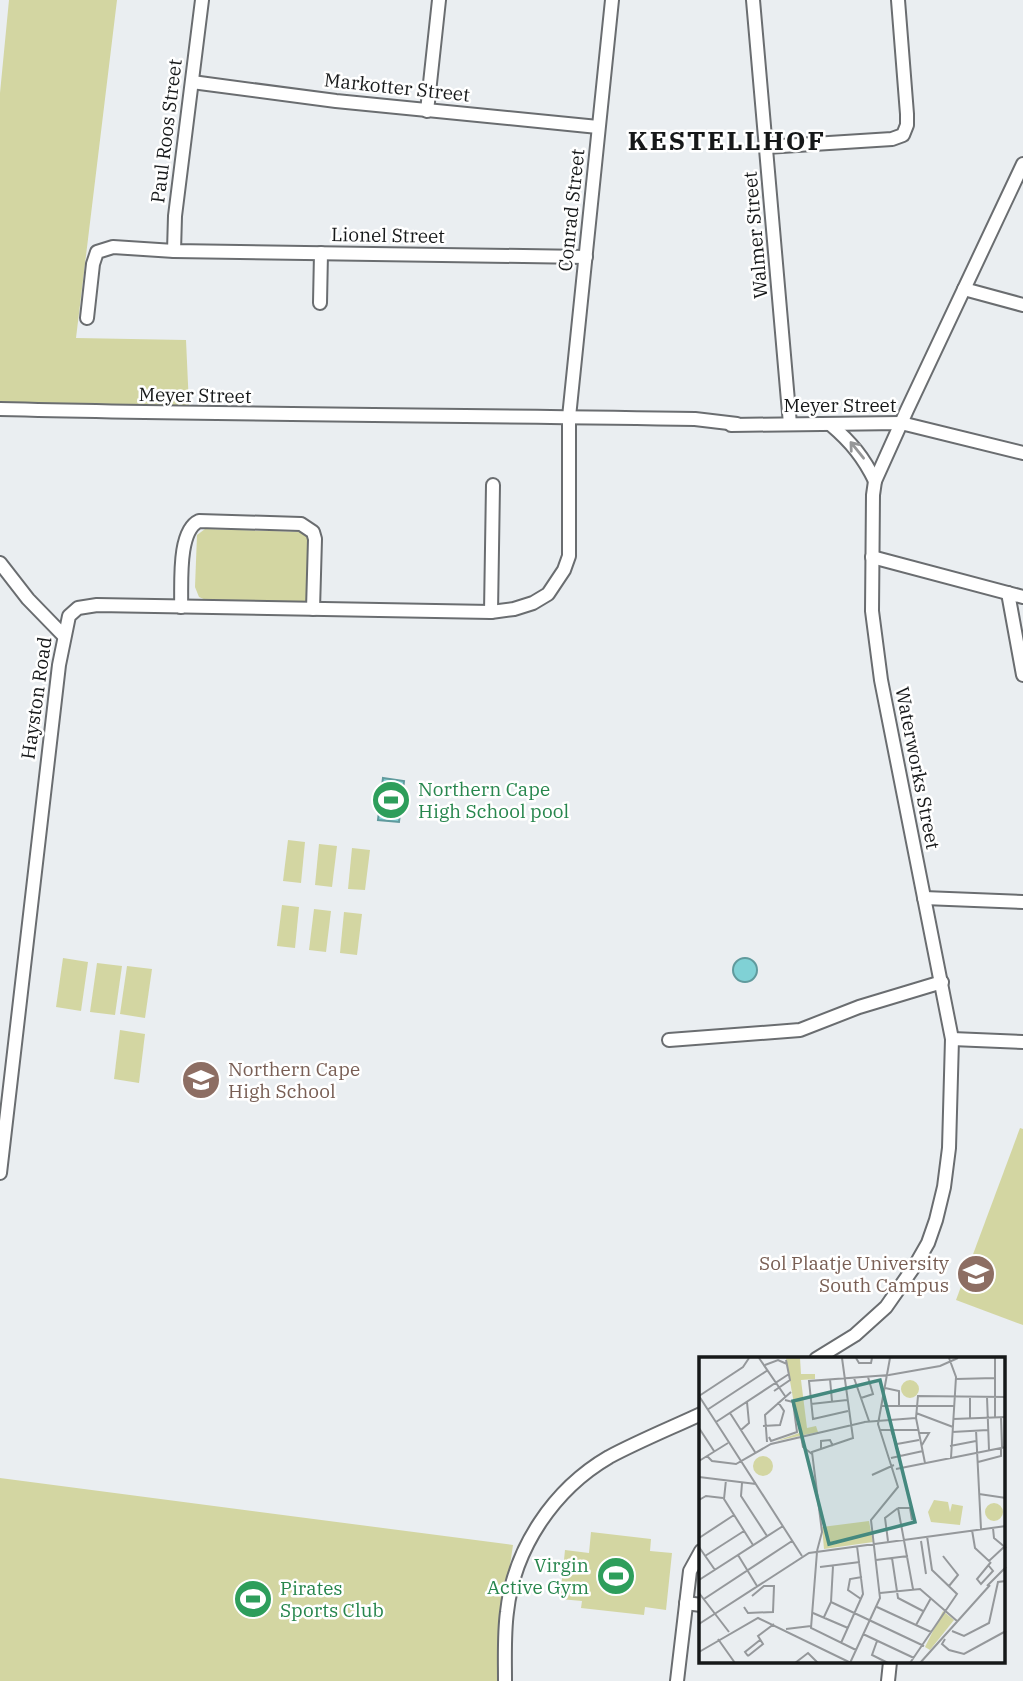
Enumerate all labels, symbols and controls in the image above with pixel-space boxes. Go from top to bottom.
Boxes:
street label: Paul Roos Street [145,57,187,204]
street label: Markotter Street [323,67,471,107]
district label: KESTELLHOF [628,123,826,157]
street label: Conrad Street [553,147,589,272]
street label: Walmer Street [737,170,773,300]
street label: Lionel Street [331,222,445,248]
street label: Meyer Street [138,382,252,408]
street label: Meyer Street [784,393,897,417]
one-way arrow [849,441,865,459]
street label: Hayston Road [16,635,56,761]
street label: Waterworks Street [890,685,946,852]
place label: Northern Cape High School pool [418,777,570,823]
sports icon: Northern Cape High School pool [370,779,412,821]
place label: Northern Cape High School [228,1057,360,1103]
school or university icon: Northern Cape High School [180,1059,222,1101]
place label: Sol Plaatje University South Campus [759,1251,950,1297]
school or university icon: Sol Plaatje University South Campus [955,1253,997,1295]
inset map [699,1357,1006,1664]
place label: Virgin Active Gym [487,1553,589,1599]
sports icon: Virgin Active Gym [595,1555,637,1597]
place label: Pirates Sports Club [280,1576,384,1622]
sports icon: Pirates Sports Club [232,1578,274,1620]

